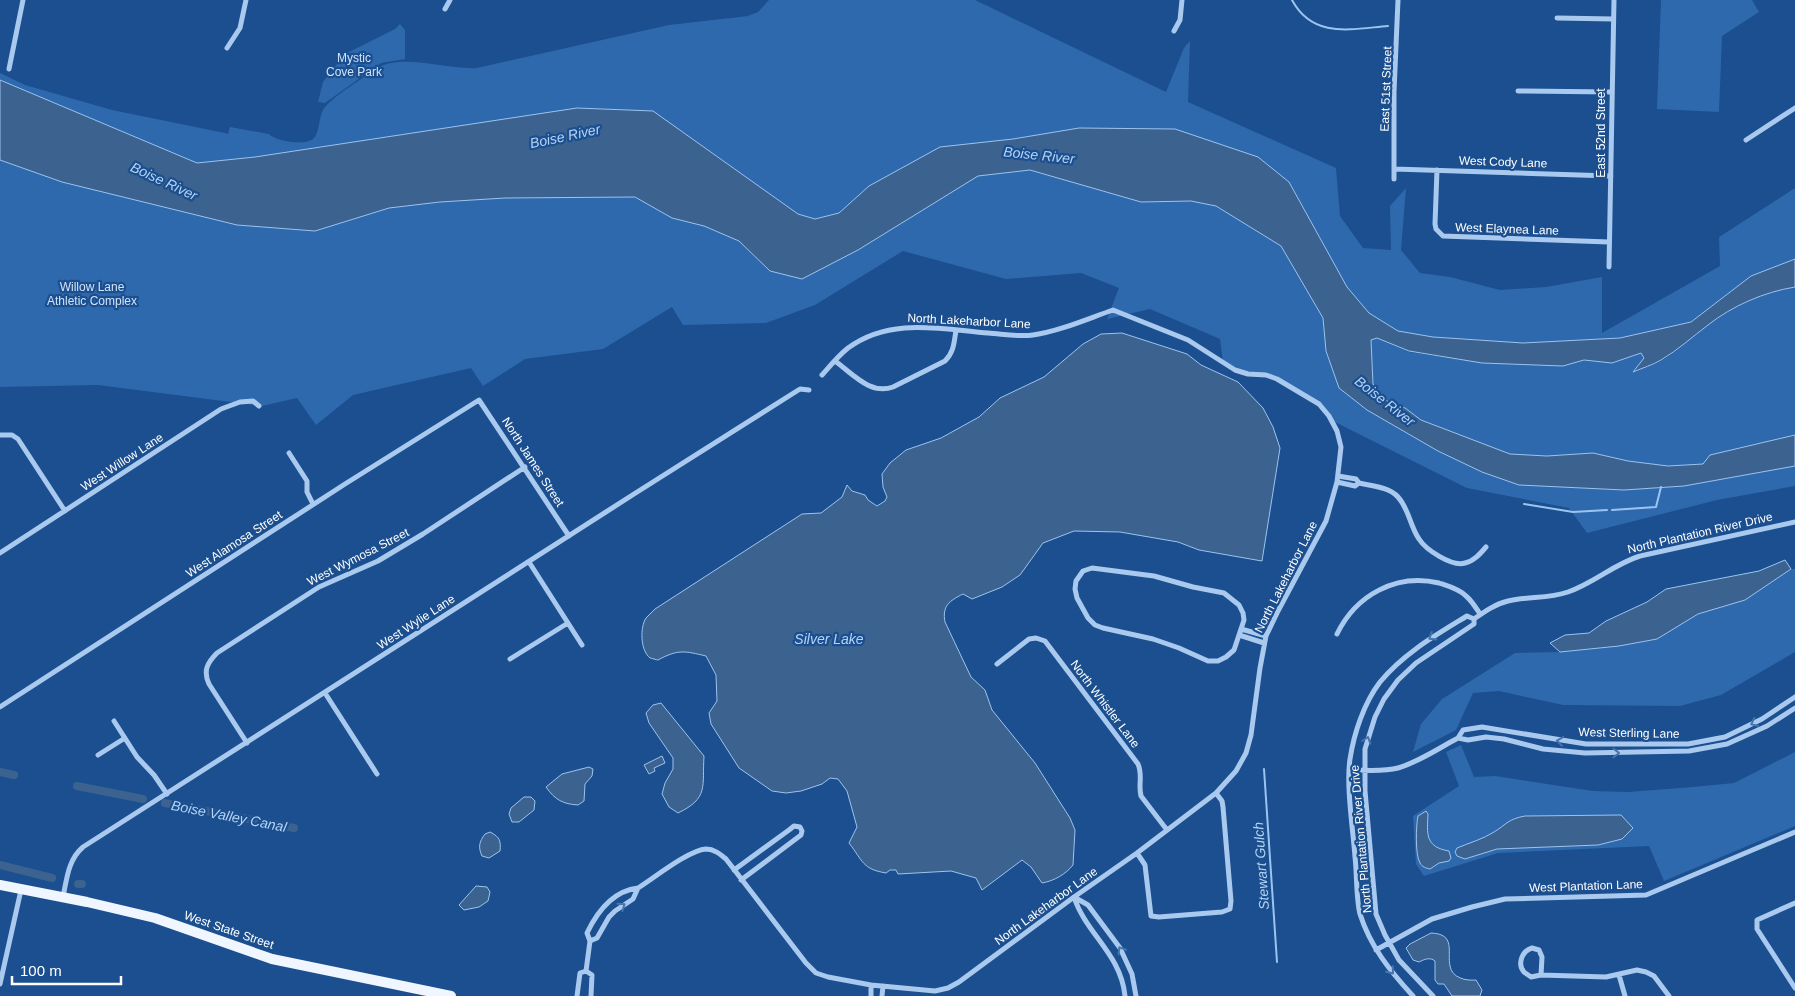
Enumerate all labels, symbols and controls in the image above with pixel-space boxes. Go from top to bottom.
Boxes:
street label: East 51st Street [1378,45,1395,132]
park label: Mystic Cove Park [326,51,383,79]
street label: East 52nd Street [1594,88,1608,178]
water label: Boise River [528,120,603,151]
water label: Boise River [1003,143,1077,167]
street label: West Cody Lane [1459,153,1548,171]
water label: Boise River [128,159,201,204]
street label: West Elaynea Lane [1455,220,1559,238]
park label: Willow Lane Athletic Complex [47,280,137,308]
street label: North Lakeharbor Lane [907,311,1031,331]
water label: Boise River [1352,373,1419,430]
street label: North James Street [499,415,567,510]
street label: West Willow Lane [78,430,166,494]
street label: West Alamosa Street [183,507,285,580]
street label: North Plantation River Drive [1626,509,1774,557]
street label: North Lakeharbor Lane [1252,519,1320,635]
street label: West Wymosa Street [305,525,412,589]
street label: West Wylie Lane [375,592,458,652]
water label: Silver Lake [794,631,864,647]
one-way arrow [1428,631,1437,640]
street label: North Whistler Lane [1067,657,1143,751]
one-way arrow [1750,717,1759,727]
street label: West Sterling Lane [1578,725,1680,741]
one-way arrow [1362,736,1372,745]
one-way arrow [1556,736,1565,746]
one-way arrow [1612,748,1620,758]
street label: North Plantation River Drive [1348,764,1374,914]
water label: Boise Valley Canal [170,797,289,835]
water label: Stewart Gulch [1250,821,1272,910]
street label: North Lakeharbor Lane [992,864,1100,948]
street label: West Plantation Lane [1529,877,1643,895]
one-way arrow [616,903,626,912]
street label: West State Street [182,908,276,952]
one-way arrow [1118,947,1127,956]
scale bar [12,954,121,986]
text: 100 m [20,962,62,979]
one-way arrow [1385,965,1393,974]

